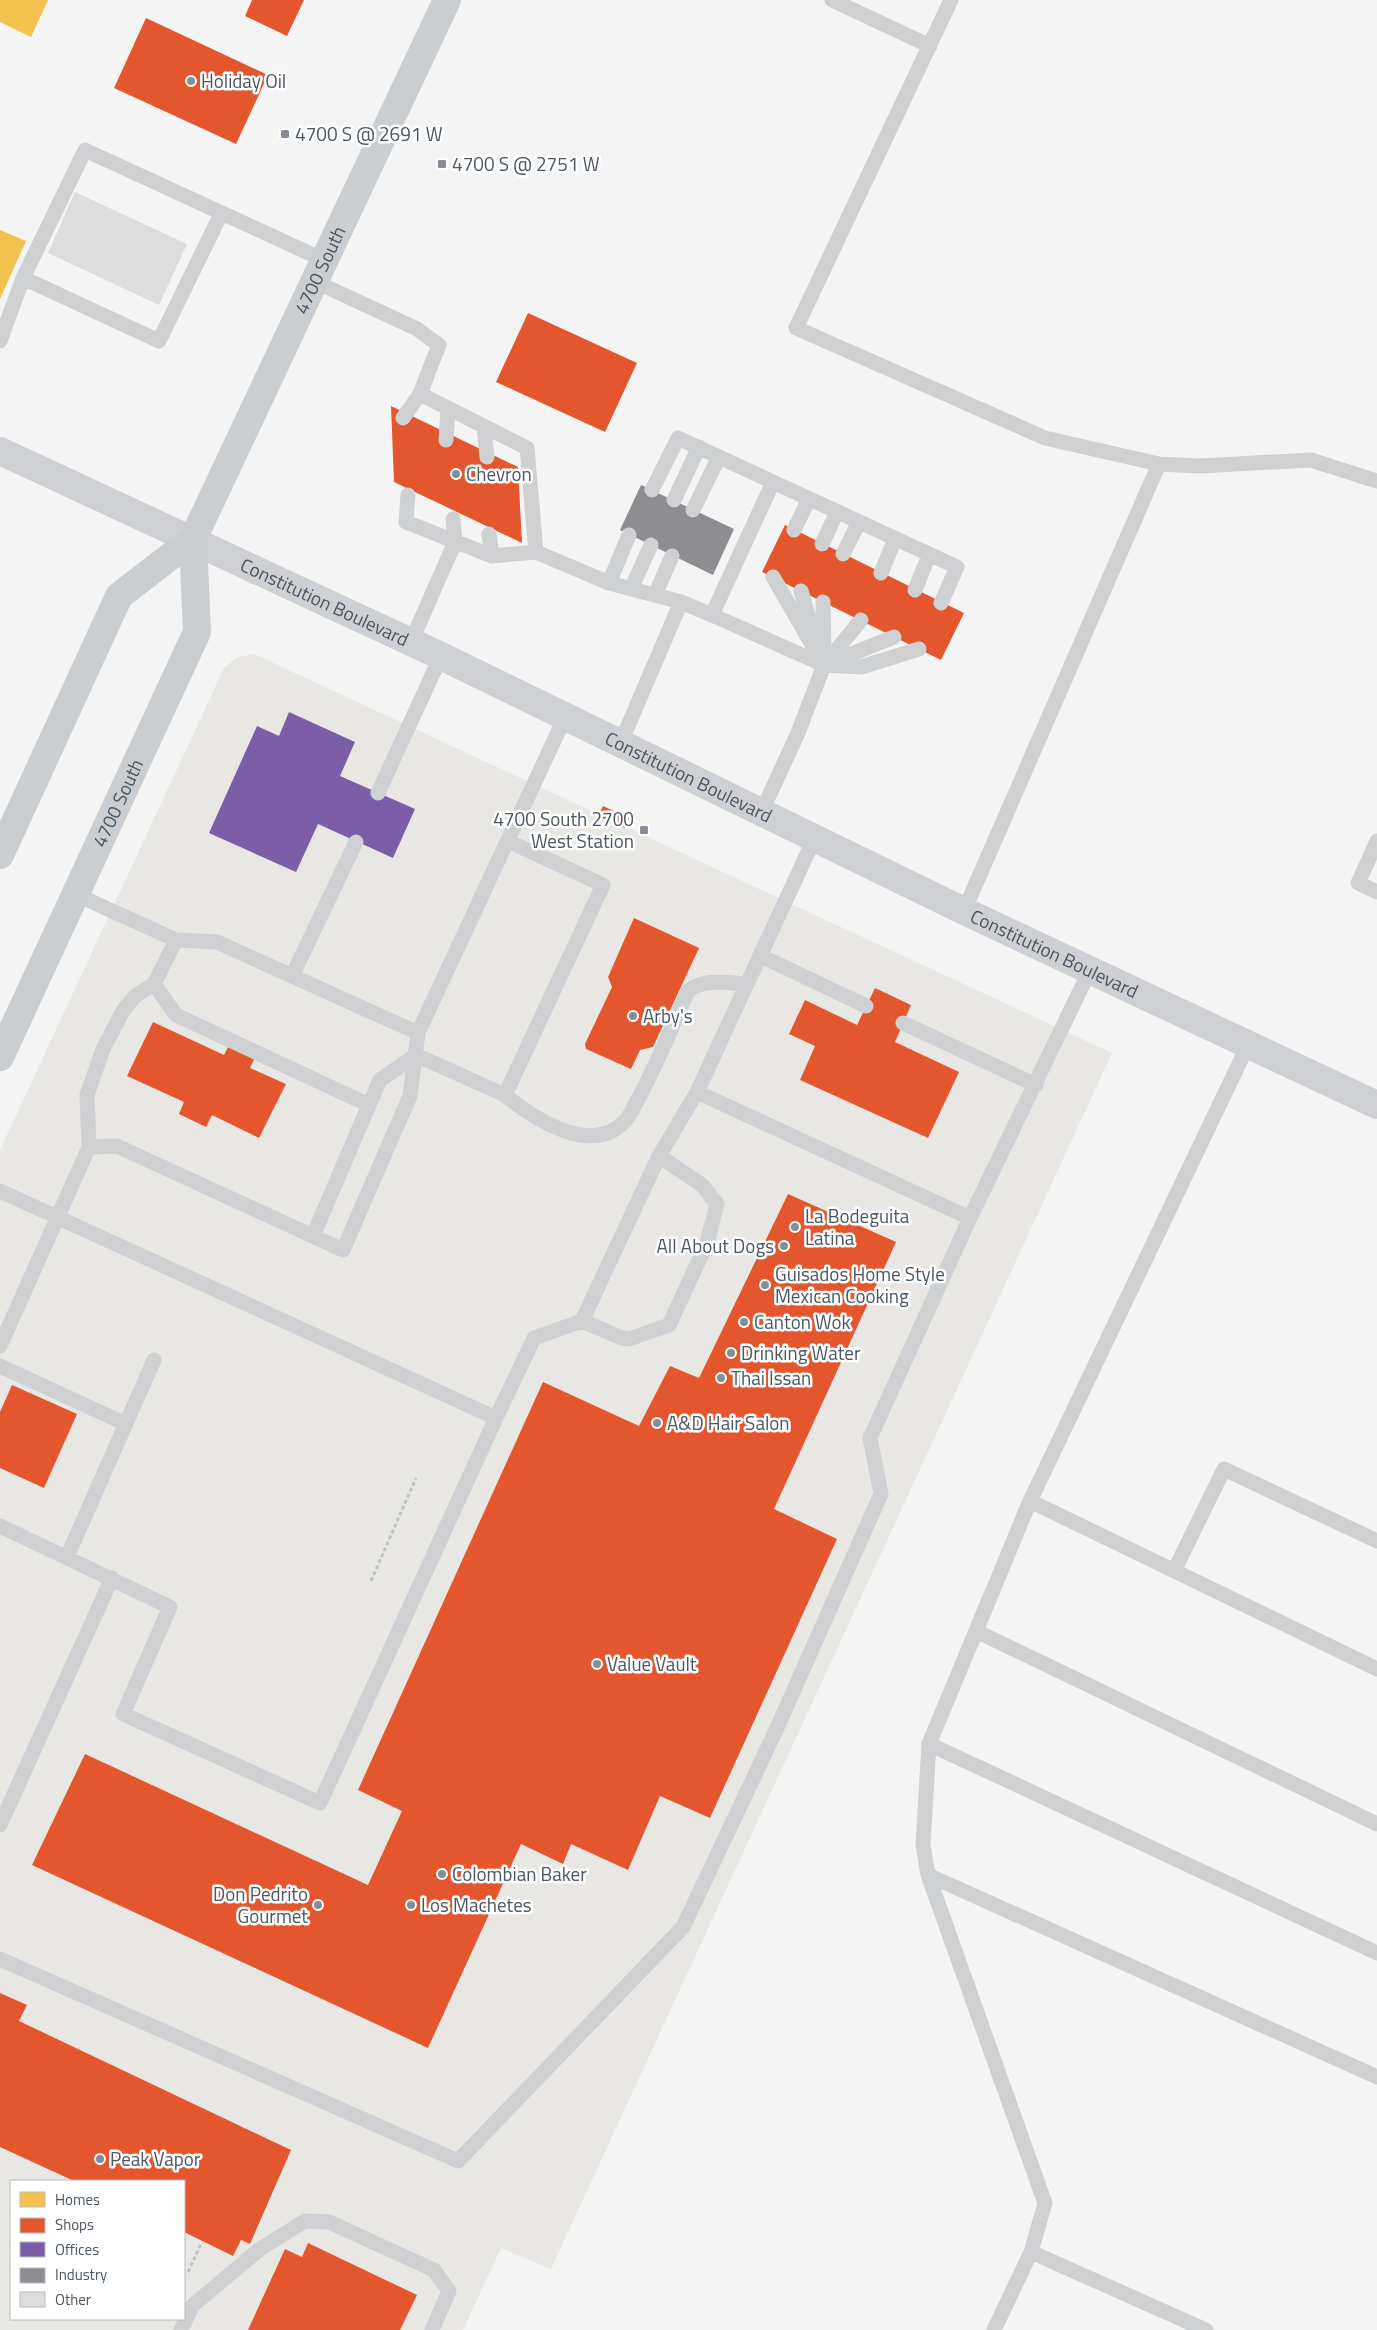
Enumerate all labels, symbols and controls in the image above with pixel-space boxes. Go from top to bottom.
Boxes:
place label: Holiday Oil [201,66,286,95]
marker: Holiday Oil [185,75,197,87]
place label: 4700 S @ 2691 W [295,119,443,148]
marker: 4700 S @ 2691 W [279,128,291,140]
place label: 4700 S @ 2751 W [452,149,600,178]
marker: 4700 S @ 2751 W [436,158,448,170]
street label: 4700 South [286,221,353,318]
place label: Chevron [466,459,532,488]
marker: Chevron [450,468,462,480]
street label: Constitution Boulevard [236,550,414,653]
street label: Constitution Boulevard [601,723,778,829]
street label: 4700 South [84,754,150,852]
place label: 4700 South 2700 West Station [493,804,634,855]
marker: 4700 South 2700 West Station [638,824,650,836]
street label: Constitution Boulevard [966,901,1143,1005]
place label: Arby's [643,1001,693,1030]
marker: Arby's [627,1010,639,1022]
place label: La Bodeguita Latina [805,1201,910,1252]
marker: La Bodeguita Latina [789,1221,801,1233]
place label: All About Dogs [657,1231,774,1260]
marker: All About Dogs [778,1240,790,1252]
place label: Guisados Home Style Mexican Cooking [775,1259,945,1310]
marker: Guisados Home Style Mexican Cooking [759,1279,771,1291]
place label: Canton Wok [754,1307,851,1336]
marker: Canton Wok [738,1316,750,1328]
place label: Drinking Water [741,1338,861,1367]
marker: Drinking Water [725,1347,737,1359]
place label: Thai Issan [731,1363,811,1392]
marker: Thai Issan [715,1372,727,1384]
place label: A&D Hair Salon [667,1408,790,1437]
marker: A&D Hair Salon [651,1417,663,1429]
place label: Value Vault [607,1649,697,1678]
marker: Value Vault [591,1658,603,1670]
place label: Colombian Baker [452,1859,587,1888]
marker: Colombian Baker [436,1868,448,1880]
place label: Don Pedrito Gourmet [213,1879,308,1930]
place label: Los Machetes [421,1890,532,1919]
marker: Don Pedrito Gourmet [312,1899,324,1911]
marker: Los Machetes [405,1899,417,1911]
place label: Peak Vapor [110,2144,201,2173]
marker: Peak Vapor [94,2153,106,2165]
legend [10,2180,185,2320]
text: Homes [55,2188,100,2211]
text: Shops [55,2213,94,2236]
text: Offices [55,2238,99,2261]
text: Industry [55,2263,107,2286]
text: Other [55,2288,91,2311]

